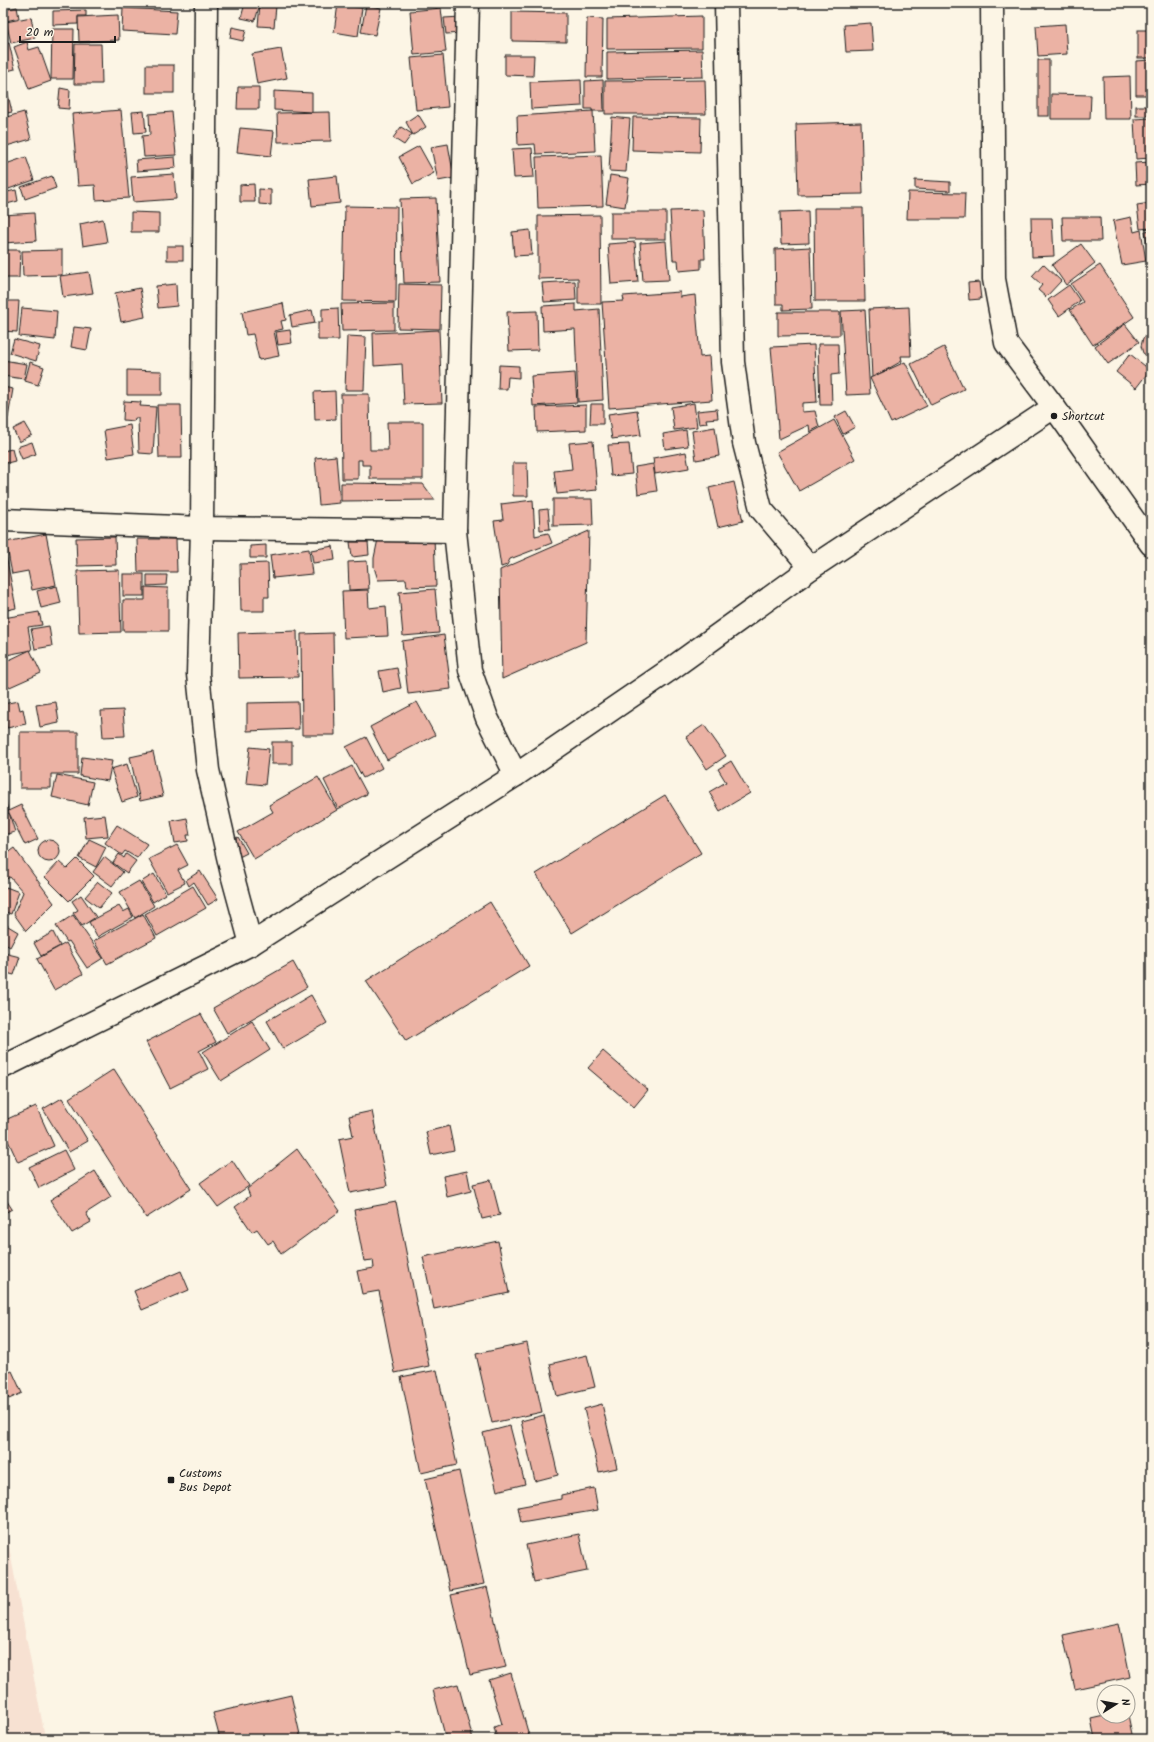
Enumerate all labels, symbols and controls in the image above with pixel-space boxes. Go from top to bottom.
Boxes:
scale bar [20,18,115,44]
text: 20 m [26,23,54,42]
place label: Shortcut [1062,407,1105,426]
marker: Shortcut [1049,411,1059,421]
place label: Customs Bus Depot [179,1464,232,1497]
marker: Customs Bus Depot [166,1475,176,1485]
north arrow [1096,1684,1136,1724]
text: N [1115,1697,1134,1707]

